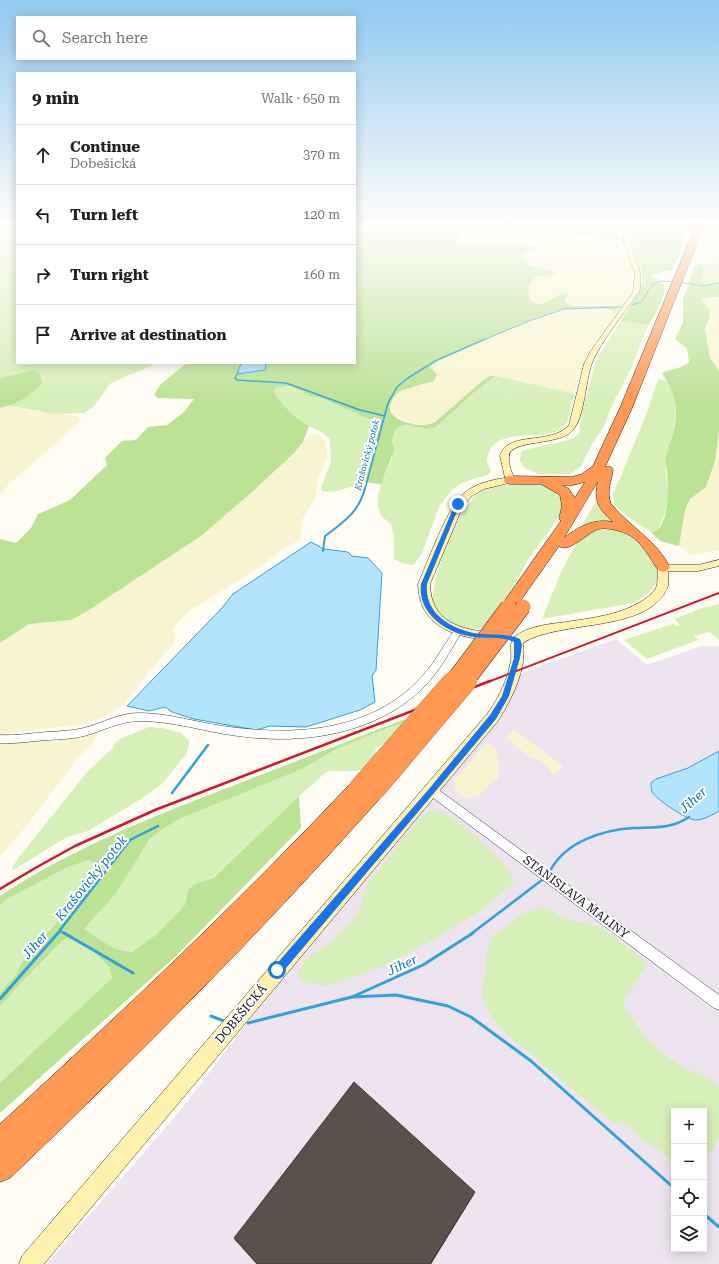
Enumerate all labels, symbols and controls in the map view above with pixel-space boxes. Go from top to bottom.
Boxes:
search box [16,16,356,60]
icon: search [30,27,52,49]
text: Search here [62,29,148,47]
text: 9 min [32,88,79,108]
text: Walk · 650 m [261,91,340,106]
text: Continue [70,138,140,156]
icon: ahead [32,144,54,166]
text: 370 m [303,147,340,162]
text: Dobešická [70,156,136,171]
icon: left [32,204,54,226]
text: Turn left [70,206,138,224]
text: 120 m [303,207,340,222]
icon: right [32,264,54,286]
text: Turn right [70,266,149,284]
text: 160 m [303,267,340,282]
icon: arrive [32,324,54,346]
text: Arrive at destination [70,326,226,344]
water label: Krašovický potok [352,418,381,492]
route end [449,495,467,513]
water label: Jiher [676,784,710,817]
water label: Krašovický potok [51,832,131,924]
street label: STANISLAVA MALINY [520,853,632,942]
water label: Jiher [18,928,51,963]
water label: Jiher [384,951,420,979]
route start [268,961,286,979]
street label: DOBEŠICKÁ [212,981,270,1046]
map controls [671,1108,707,1252]
button: + [671,1108,707,1144]
button: − [671,1144,707,1180]
button: locate [671,1180,707,1216]
button: layers [671,1216,707,1252]

